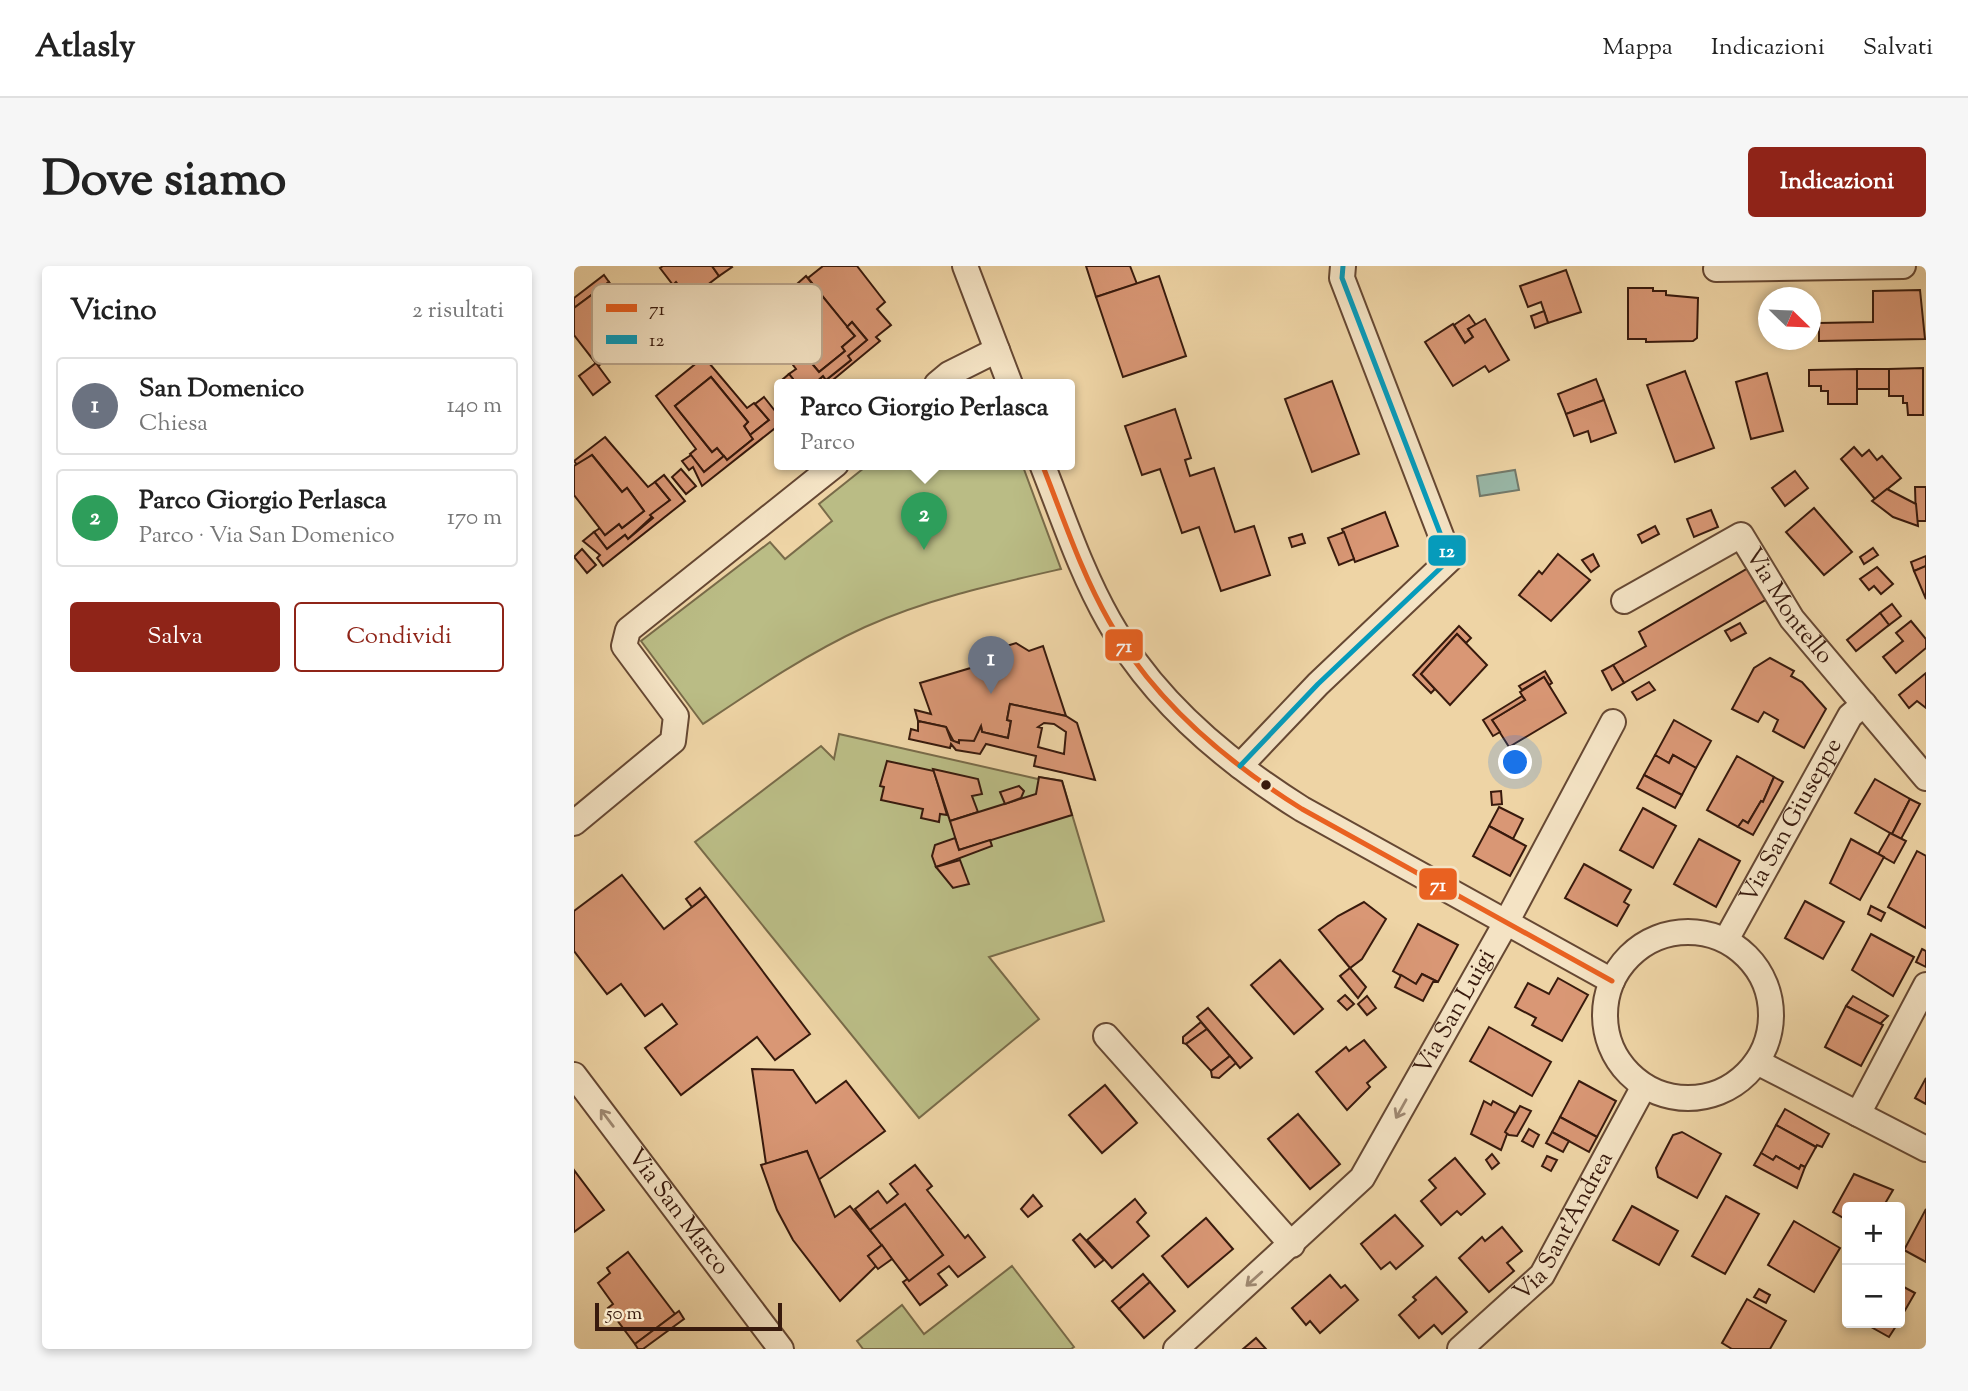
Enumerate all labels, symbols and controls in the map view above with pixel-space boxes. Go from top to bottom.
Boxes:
text: Atlasly [35,24,135,72]
text: Mappa [1603,31,1673,65]
text: Indicazioni [1711,31,1825,65]
text: Salvati [1863,31,1933,65]
text: Dove siamo [42,147,286,217]
button: Indicazioni [1748,147,1926,217]
legend [592,284,822,364]
north arrow [1758,287,1821,350]
text: Vicino [70,290,157,333]
text: 2 risultati [412,295,504,328]
text: 71 [649,297,666,324]
text: 12 [649,328,664,355]
text: San Domenico [139,371,304,408]
popup [774,379,1075,470]
text: 1 [91,390,99,423]
text: 140 m [447,390,502,423]
text: Parco Giorgio Perlasca [801,390,1048,427]
text: Chiesa [139,408,208,441]
text: Parco [801,427,855,460]
text: Parco Giorgio Perlasca [139,483,387,520]
pin: 2 [901,492,947,550]
text: 2 [90,502,100,535]
text: 170 m [447,502,502,535]
text: Parco · Via San Domenico [139,520,394,553]
line badge: 12 [1427,534,1467,567]
text: 12 [1439,539,1455,566]
street label: Via Montello [1736,542,1841,672]
button: Salva [70,602,280,672]
button: Condividi [294,602,504,672]
line badge: 71 [1104,628,1144,662]
text: 71 [1116,634,1133,661]
pin: 1 [968,636,1014,694]
street label: Via San Giuseppe [1732,732,1851,910]
your location [1498,745,1532,779]
unlabelled marker [1259,778,1273,792]
line badge: 71 [1418,867,1458,901]
text: 71 [1430,873,1447,900]
street label: Via San Luigi [1407,943,1505,1081]
one-way arrow [1394,1098,1408,1118]
one-way arrow [599,1110,614,1128]
street label: Via San Marco [618,1142,737,1283]
street label: Via Sant'Andrea [1506,1146,1622,1309]
map controls [1842,1202,1905,1328]
button: + [1842,1202,1905,1265]
button: − [1842,1265,1905,1328]
one-way arrow [1245,1271,1263,1287]
scale bar [595,1300,782,1332]
text: 50 m [606,1301,642,1328]

